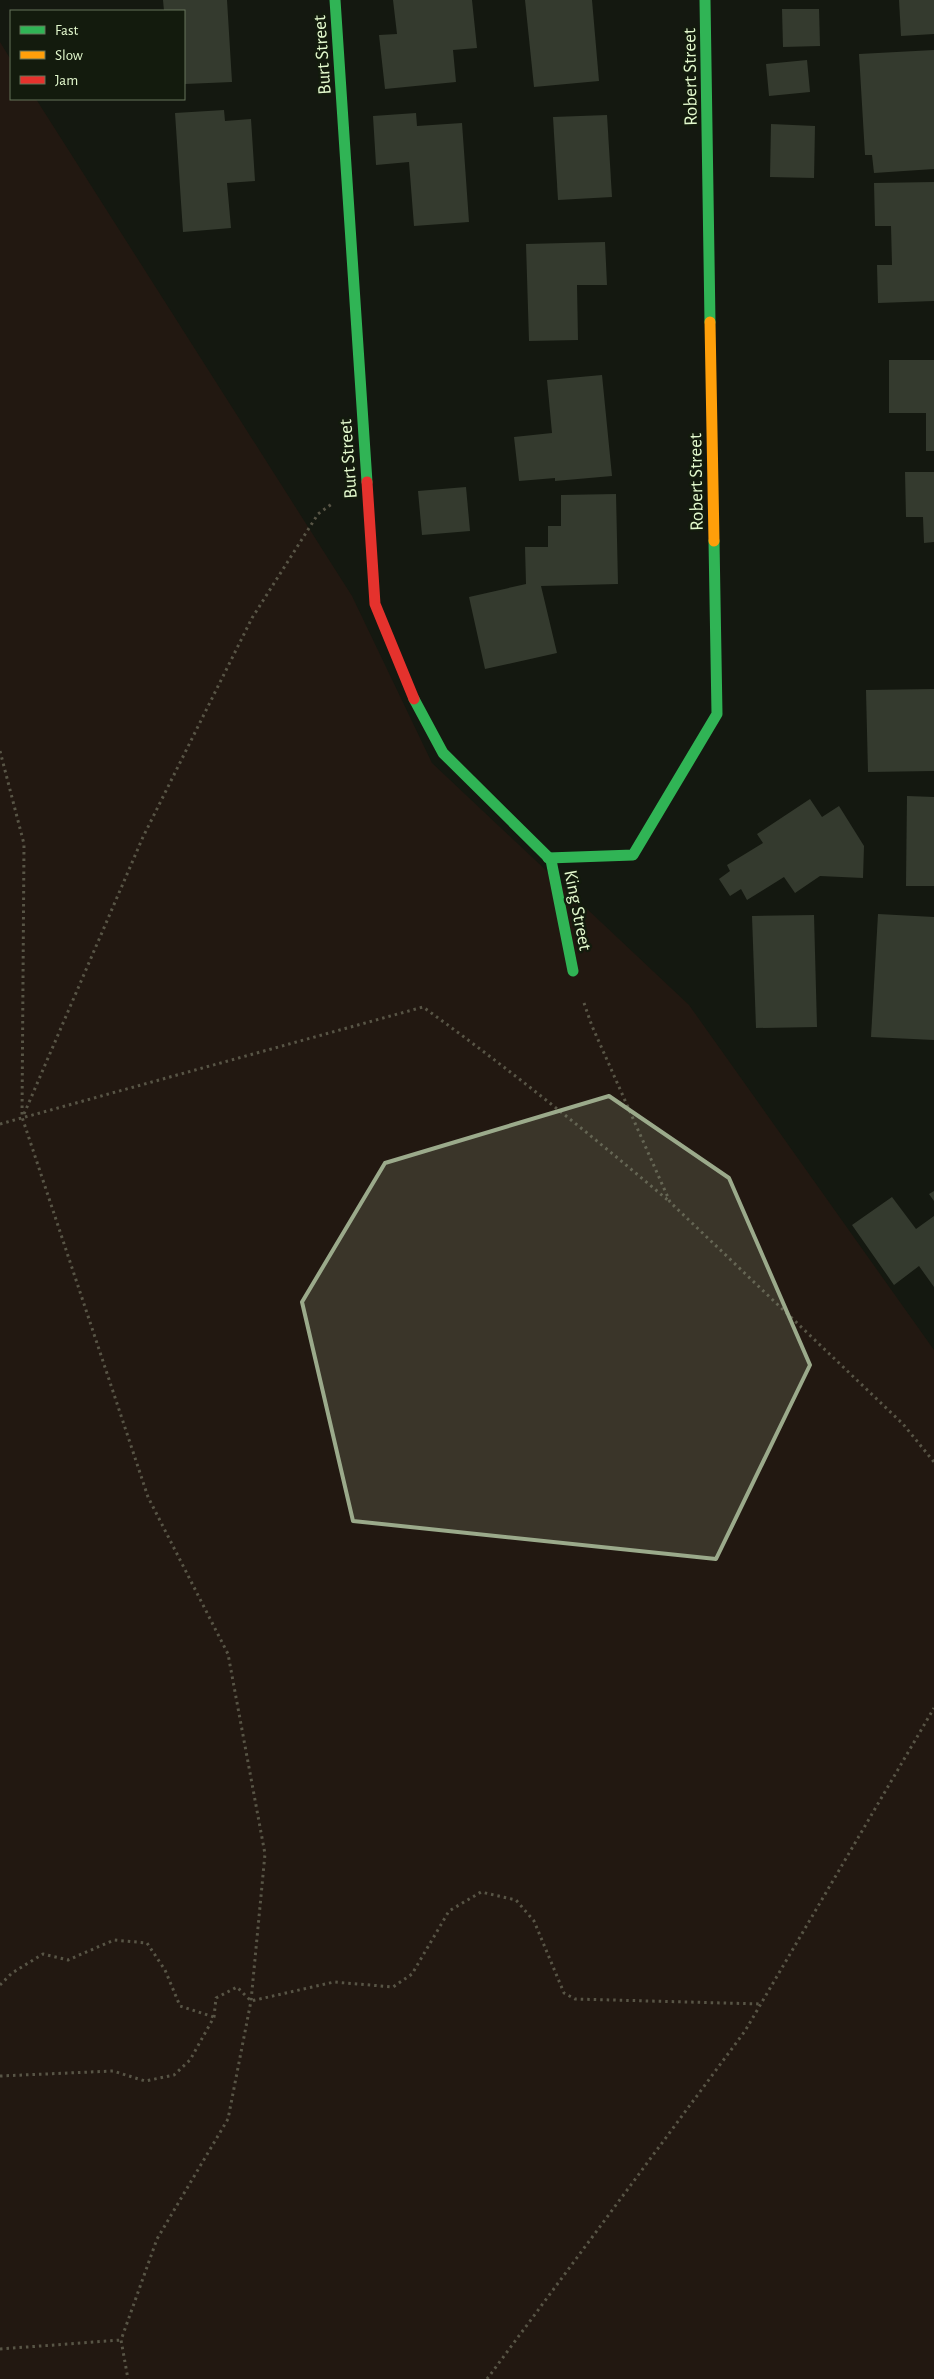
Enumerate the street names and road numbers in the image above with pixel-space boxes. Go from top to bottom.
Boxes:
street label: Burt Street [310,14,335,95]
street label: Robert Street [680,28,701,126]
street label: Burt Street [336,418,361,499]
street label: Robert Street [686,433,707,531]
street label: King Street [560,868,595,952]

